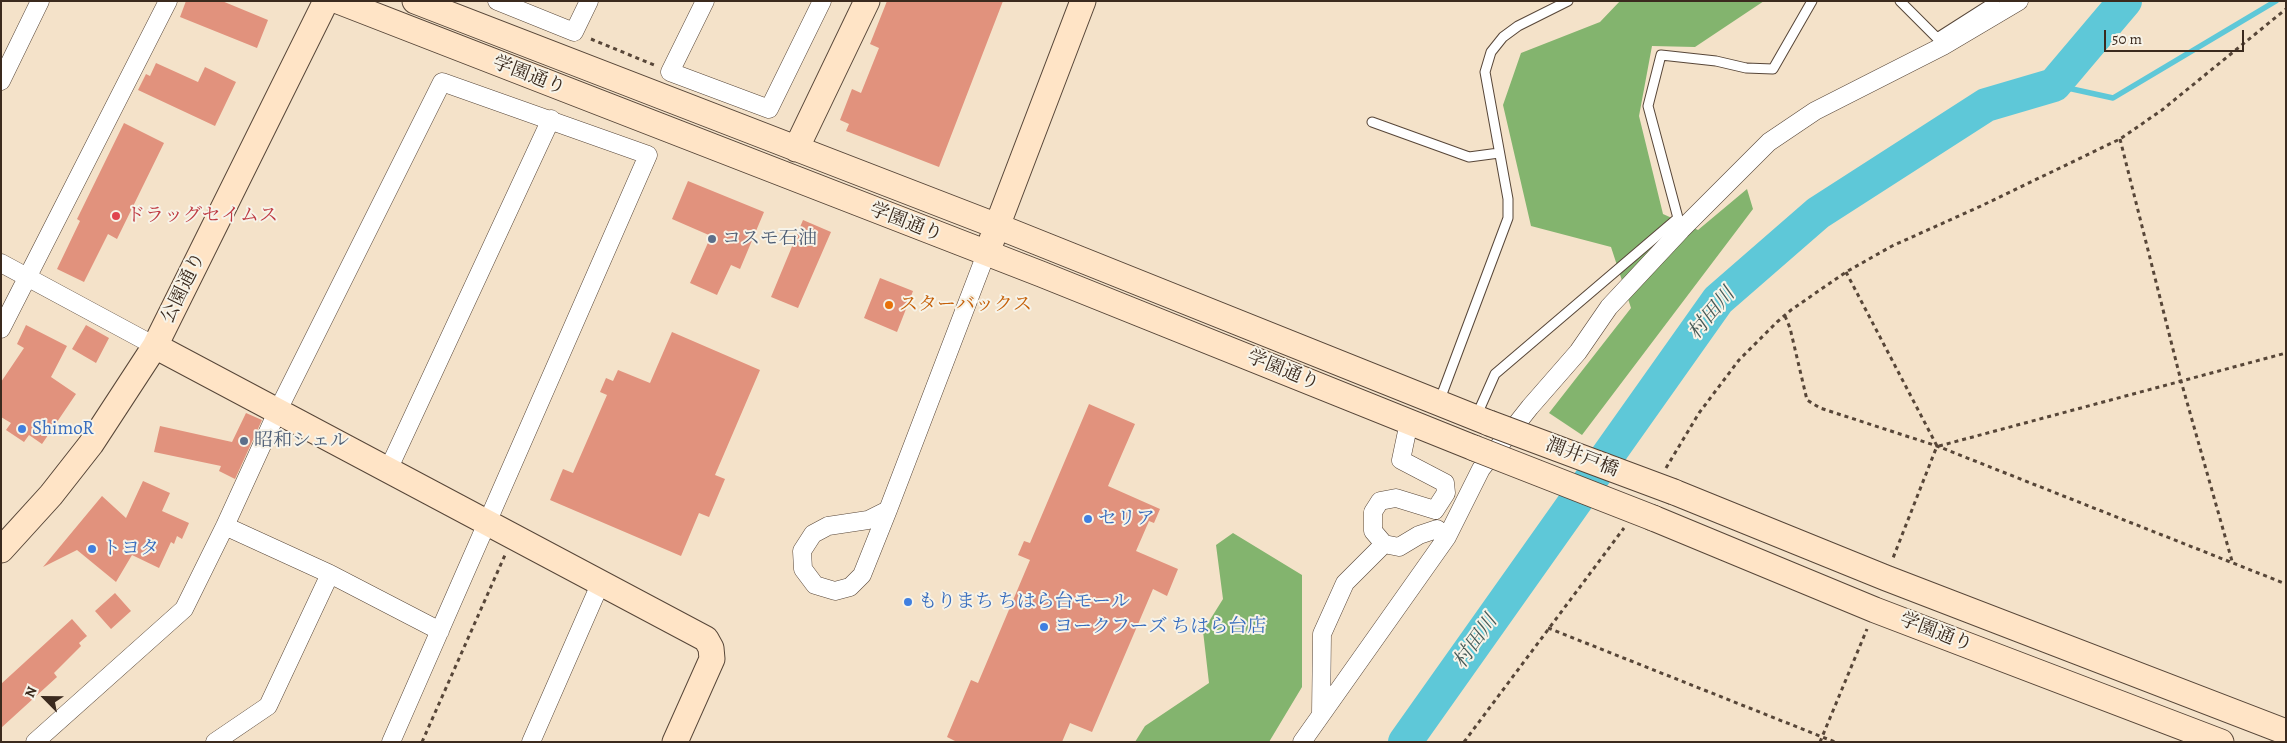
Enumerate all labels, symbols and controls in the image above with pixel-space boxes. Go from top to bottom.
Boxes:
scale bar [2107,20,2247,52]
text: 50 m [2112,29,2142,49]
street label: 学園通り [489,52,569,100]
street label: 学園通り [866,199,946,247]
place label: ドラッグセイムス [126,205,278,227]
marker: ドラッグセイムス [110,210,122,222]
place label: コスモ石油 [722,228,817,250]
marker: コスモ石油 [706,233,718,245]
street label: 公園通り [157,249,211,327]
water label: 村田川 [1684,283,1740,345]
place label: スターバックス [899,294,1032,316]
marker: スターバックス [883,299,895,311]
street label: 学園通り [1243,346,1323,396]
place label: ShimoR [32,418,94,440]
marker: ShimoR [16,423,28,435]
place label: 昭和シェル [254,430,349,452]
street label: 潤井戸橋 [1542,434,1622,482]
marker: 昭和シェル [238,435,250,447]
place label: セリア [1098,508,1155,530]
marker: セリア [1082,513,1094,525]
place label: トヨタ [102,538,159,560]
marker: トヨタ [86,543,98,555]
place label: もりまち ちはら台モール [918,591,1130,613]
marker: もりまち ちはら台モール [902,596,914,608]
street label: 学園通り [1896,609,1976,657]
water label: 村田川 [1449,611,1503,673]
place label: ヨークフーズ ちはら台店 [1054,616,1266,638]
marker: ヨークフーズ ちはら台店 [1038,621,1050,633]
north arrow [20,673,70,723]
text: N [20,684,41,700]

